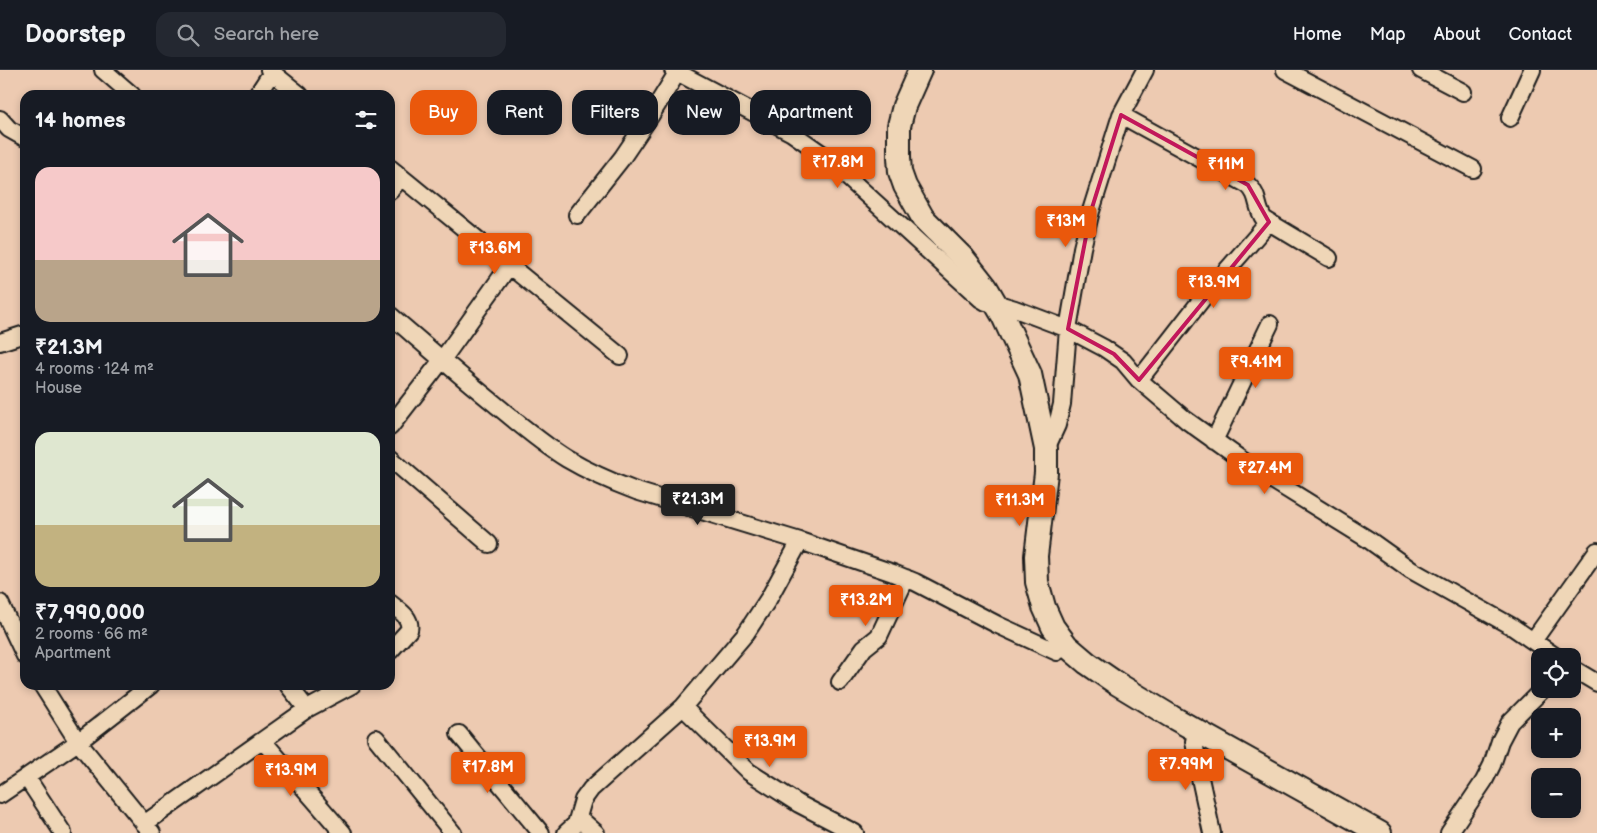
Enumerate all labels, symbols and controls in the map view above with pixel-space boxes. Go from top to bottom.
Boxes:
search box [156,12,506,57]
text: Doorstep [25,20,126,49]
icon: search [174,21,202,49]
text: Search here [214,23,319,46]
text: Home [1293,24,1342,45]
text: Map [1370,24,1406,45]
text: About [1434,24,1481,45]
text: Contact [1509,24,1572,45]
chip: Buy [410,90,477,135]
chip: Rent [487,90,562,135]
chip: Filters [572,90,658,135]
chip: New [668,90,740,135]
chip: Apartment [750,90,871,135]
icon: filters [352,106,380,134]
text: 14 homes [35,108,126,133]
pin: ₹17.8M [797,146,879,189]
pin: ₹11M [1196,148,1256,191]
text: ₹17.8M [812,153,864,172]
text: ₹11M [1208,155,1244,174]
icon: home [163,200,253,290]
pin: ₹13M [1036,206,1096,248]
text: ₹13M [1046,212,1086,231]
pin: ₹13.6M [454,232,536,275]
text: ₹13.6M [469,239,521,258]
pin: ₹13.9M [1173,266,1255,309]
text: ₹13.9M [1188,273,1240,292]
text: ₹21.3M [35,335,103,360]
pin: ₹9.41M [1215,346,1297,389]
text: ₹9.41M [1230,353,1282,372]
text: 4 rooms · 124 m² [35,360,154,379]
text: House [35,379,82,398]
pin: ₹27.4M [1224,452,1306,495]
text: ₹27.4M [1238,459,1292,478]
icon: home [163,465,253,555]
pin: ₹21.3M [657,484,739,526]
pin: ₹11.3M [979,484,1061,527]
text: ₹21.3M [672,490,724,509]
text: ₹11.3M [995,491,1045,510]
pin: ₹13.2M [825,584,907,627]
text: ₹13.2M [840,591,892,610]
text: ₹7,990,000 [35,600,145,625]
text: 2 rooms · 66 m² [35,625,148,644]
text: Apartment [35,644,111,663]
map controls [1531,648,1581,818]
button: locate [1531,648,1581,698]
button: + [1531,708,1581,758]
pin: ₹13.9M [729,726,811,768]
text: ₹13.9M [744,732,796,751]
pin: ₹7.99M [1145,748,1227,791]
pin: ₹17.8M [447,752,529,794]
pin: ₹13.9M [250,754,332,797]
text: ₹7.99M [1159,755,1213,774]
text: ₹17.8M [462,758,514,777]
text: ₹13.9M [265,761,317,780]
button: − [1531,768,1581,818]

